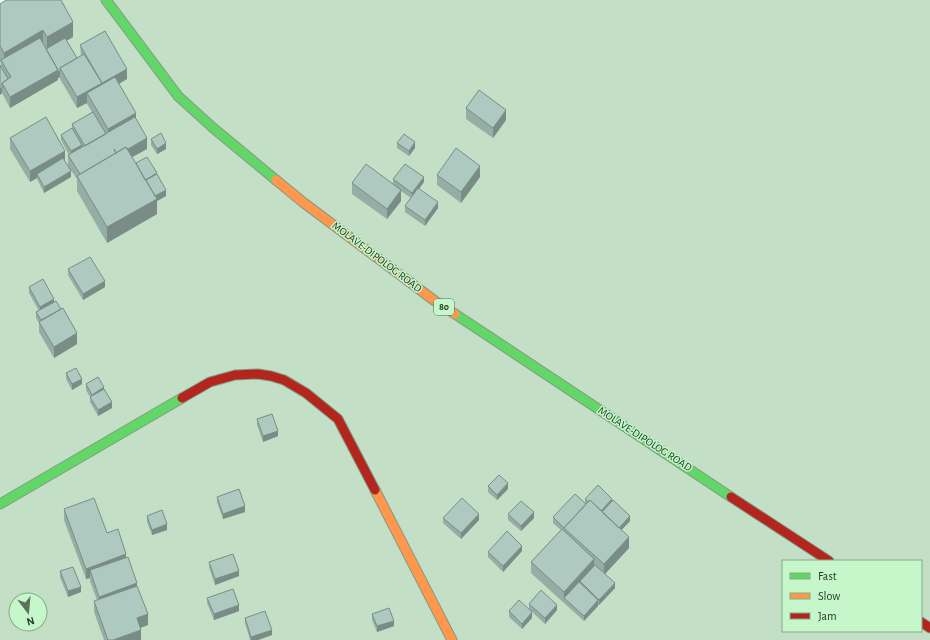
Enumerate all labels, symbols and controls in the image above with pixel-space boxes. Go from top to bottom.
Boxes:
street label: MOLAVE-DIPOLOG ROAD [330,220,424,294]
road number: 80 [434,299,454,315]
street label: MOLAVE-DIPOLOG ROAD [596,405,694,473]
legend [782,560,922,632]
text: Fast [818,570,837,582]
text: Slow [818,590,840,602]
north arrow [8,592,48,632]
text: Jam [818,610,837,622]
text: N [25,615,36,627]

